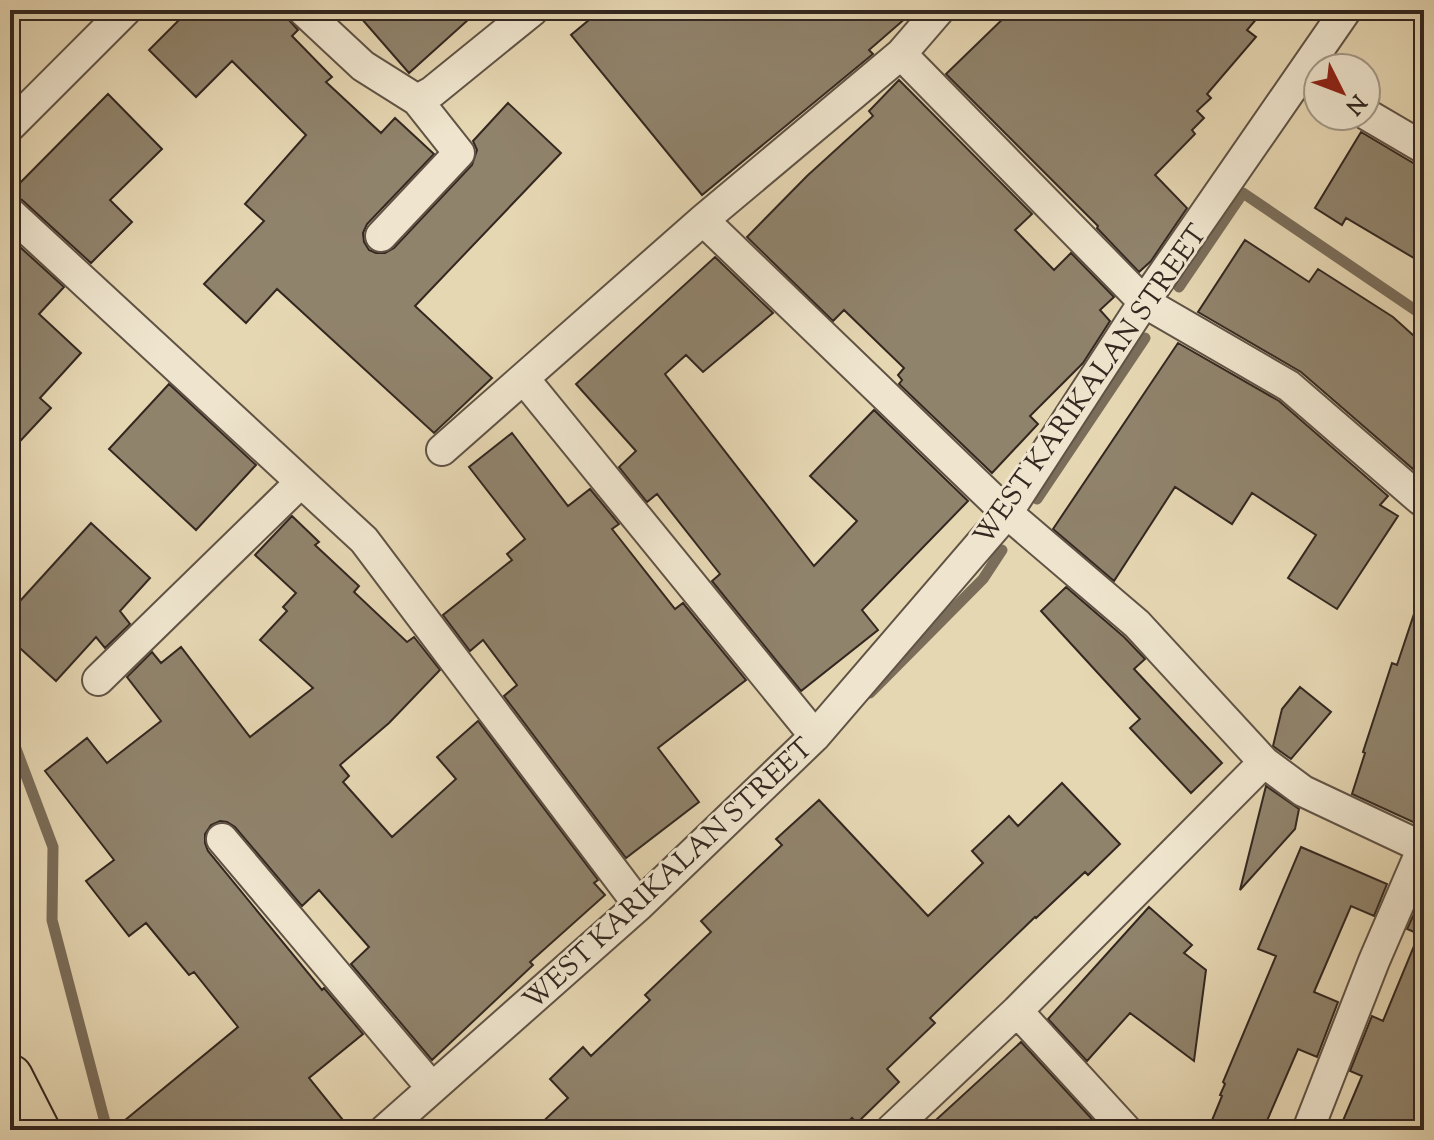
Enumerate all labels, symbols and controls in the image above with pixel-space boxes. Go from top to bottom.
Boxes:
north arrow [1302,52,1382,132]
text: N [1337,86,1372,121]
street label: WEST KARIKALAN STREET [965,217,1218,554]
street label: WEST KARIKALAN STREET [515,730,823,1021]

